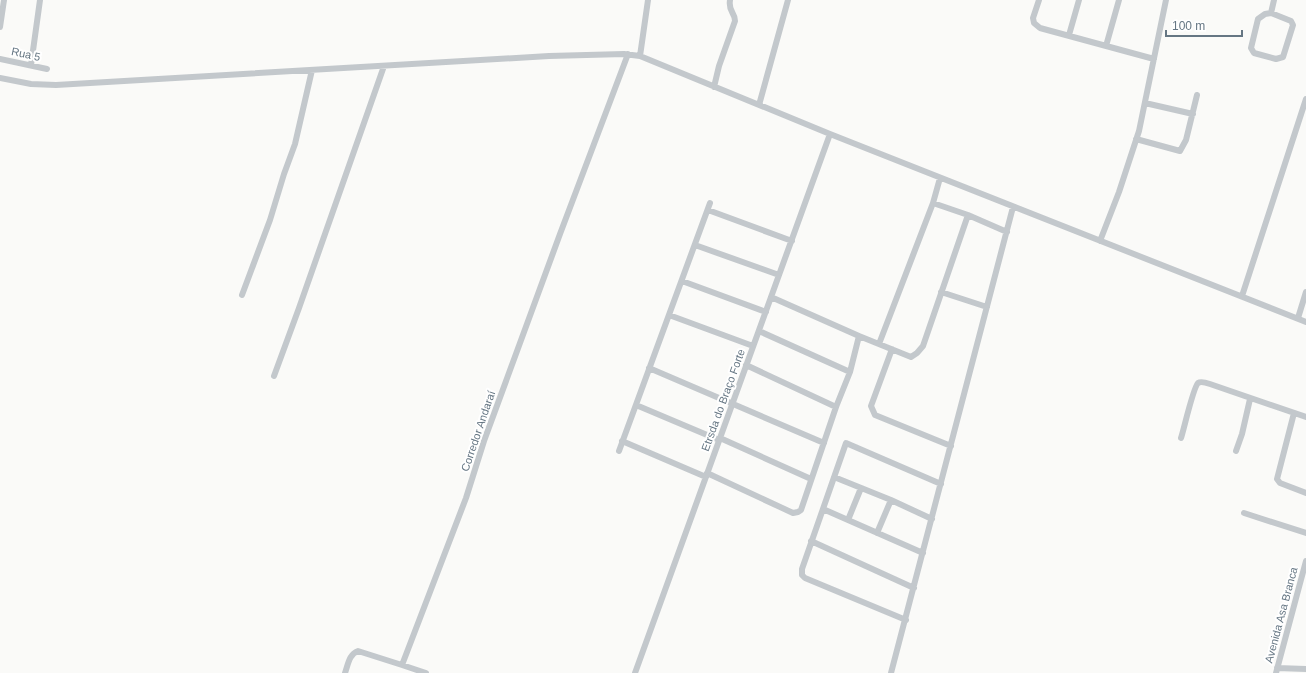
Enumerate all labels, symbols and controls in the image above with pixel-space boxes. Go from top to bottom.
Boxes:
scale bar [1166,12,1242,38]
text: 100 m [1172,19,1205,33]
street label: Rua 5 [10,45,42,63]
street label: Etrsda do Braço Forte [699,347,747,453]
street label: Corredor Andaraí [459,389,497,473]
street label: Avenida Asa Branca [1262,565,1300,664]

